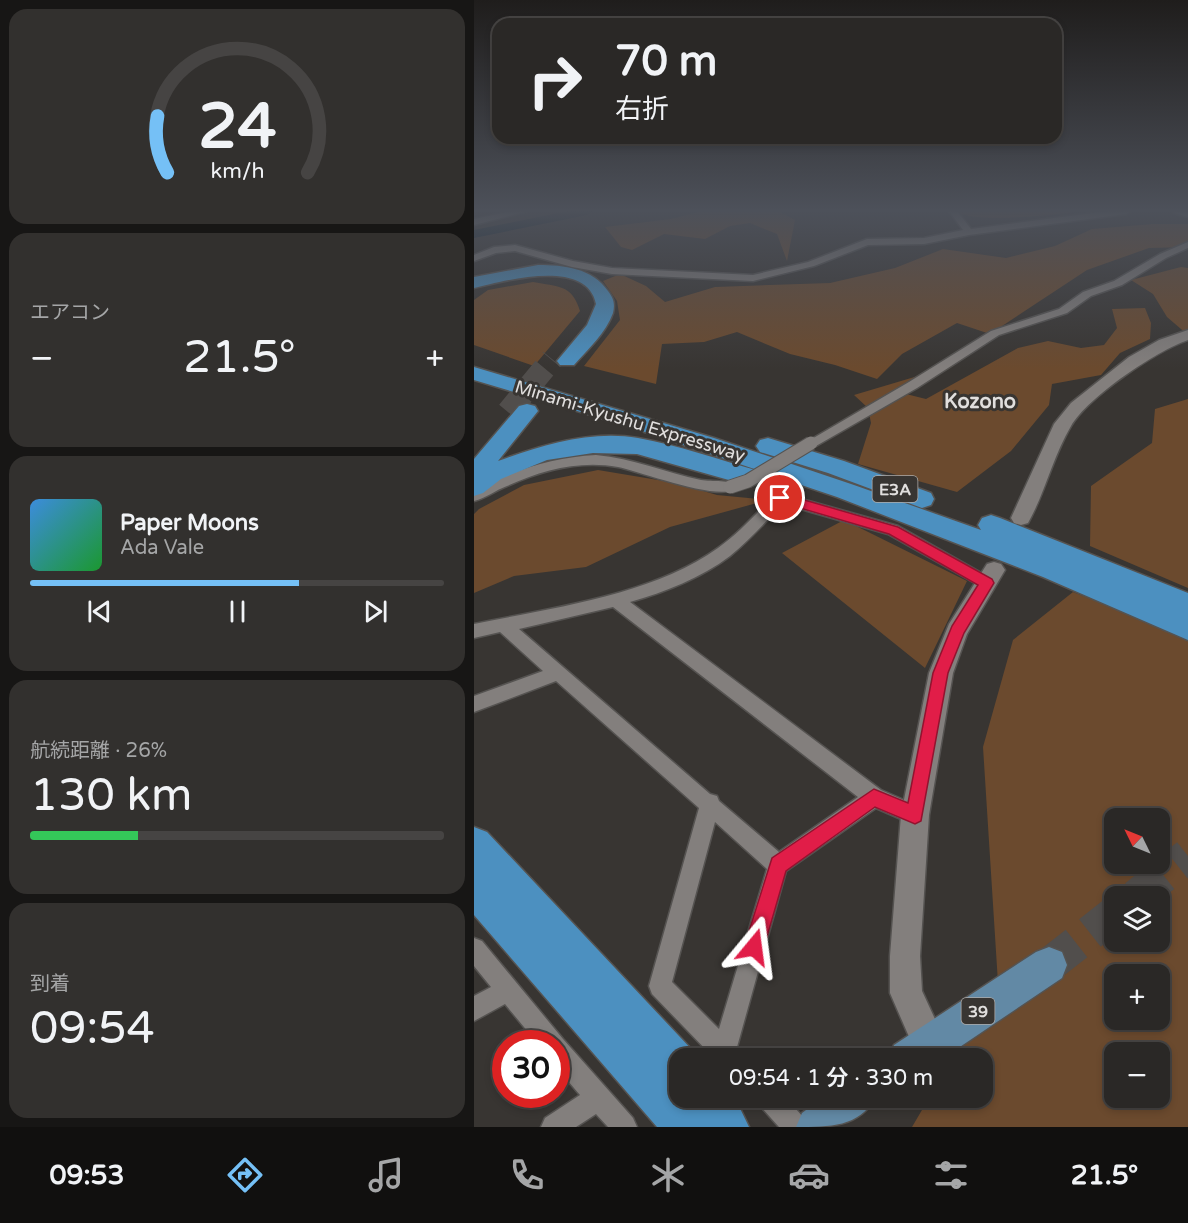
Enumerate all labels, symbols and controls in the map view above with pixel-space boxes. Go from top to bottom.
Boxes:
text: 70 m [615,36,717,87]
icon: right [516,42,594,120]
text: 24 [198,90,276,165]
text: 右折 [615,93,669,126]
text: km/h [210,159,264,185]
text: エアコン [30,301,110,325]
text: 21.5° [183,331,296,385]
text: − [30,339,54,378]
text: + [425,339,444,378]
street label: Minami-Kyushu Expressway [512,375,748,467]
district label: Kozono [944,390,1016,414]
pin [754,472,805,523]
road number: E3A [872,476,918,502]
icon: arrive [763,481,796,514]
text: Paper Moons [120,510,259,536]
text: Ada Vale [120,536,204,560]
icon: previous [83,595,116,628]
icon: pause [221,595,254,628]
icon: next [359,595,392,628]
text: 航続距離 · 26% [30,739,167,763]
text: 130 km [30,769,192,823]
north arrow [1104,808,1170,874]
map controls [1104,808,1170,1108]
button: layers [1104,886,1170,952]
position arrow [722,915,786,979]
button: + [1104,964,1170,1030]
text: 到着 [30,972,70,996]
road number: 39 [962,998,994,1024]
text: 09:54 [30,1002,155,1056]
speed limit sign: 30 [492,1030,570,1108]
button: − [1104,1042,1170,1108]
text: 09:54 · 1 分 · 330 m [729,1065,933,1091]
icon: directions [224,1154,266,1196]
icon: music [365,1154,407,1196]
icon: phone [506,1154,548,1196]
icon: climate [647,1154,689,1196]
icon: car [788,1154,830,1196]
icon: filters [930,1154,972,1196]
text: 09:53 [50,1159,124,1192]
text: 21.5° [1071,1159,1138,1192]

